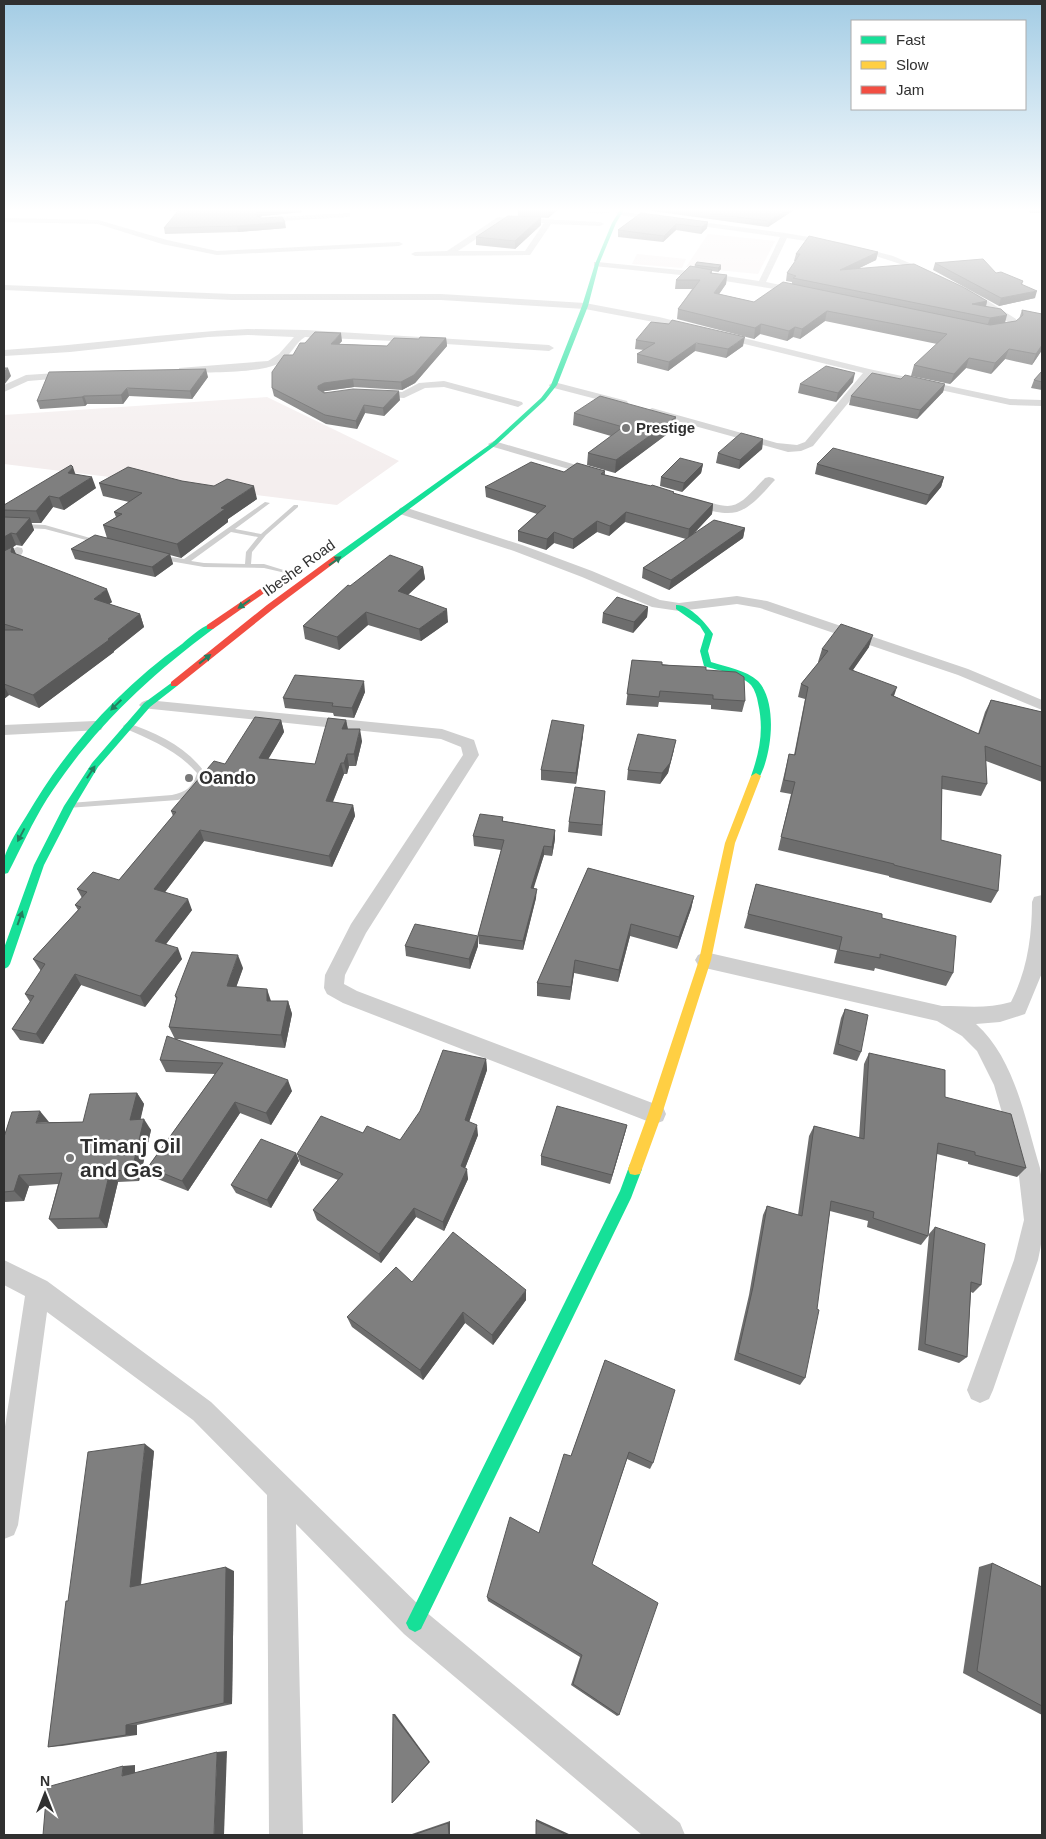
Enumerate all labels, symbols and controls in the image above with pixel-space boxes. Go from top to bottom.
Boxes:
legend [851,20,1026,110]
text: Fast [896,31,926,48]
text: Slow [896,56,929,73]
text: Jam [896,81,924,98]
place label: Prestige [636,419,695,436]
marker: Prestige [620,422,632,434]
street label: Ibeshe Road [259,536,338,599]
one-way arrow [328,555,341,566]
one-way arrow [237,599,250,609]
one-way arrow [198,653,211,664]
one-way arrow [111,699,123,711]
one-way arrow [86,766,95,779]
place label: Oando [199,768,256,788]
marker: Oando [183,772,195,784]
one-way arrow [17,828,25,843]
one-way arrow [16,910,24,925]
place label: Timanj Oil and Gas [80,1134,181,1181]
marker: Timanj Oil and Gas [64,1152,76,1164]
north arrow [20,1769,70,1819]
text: N [40,1773,50,1789]

